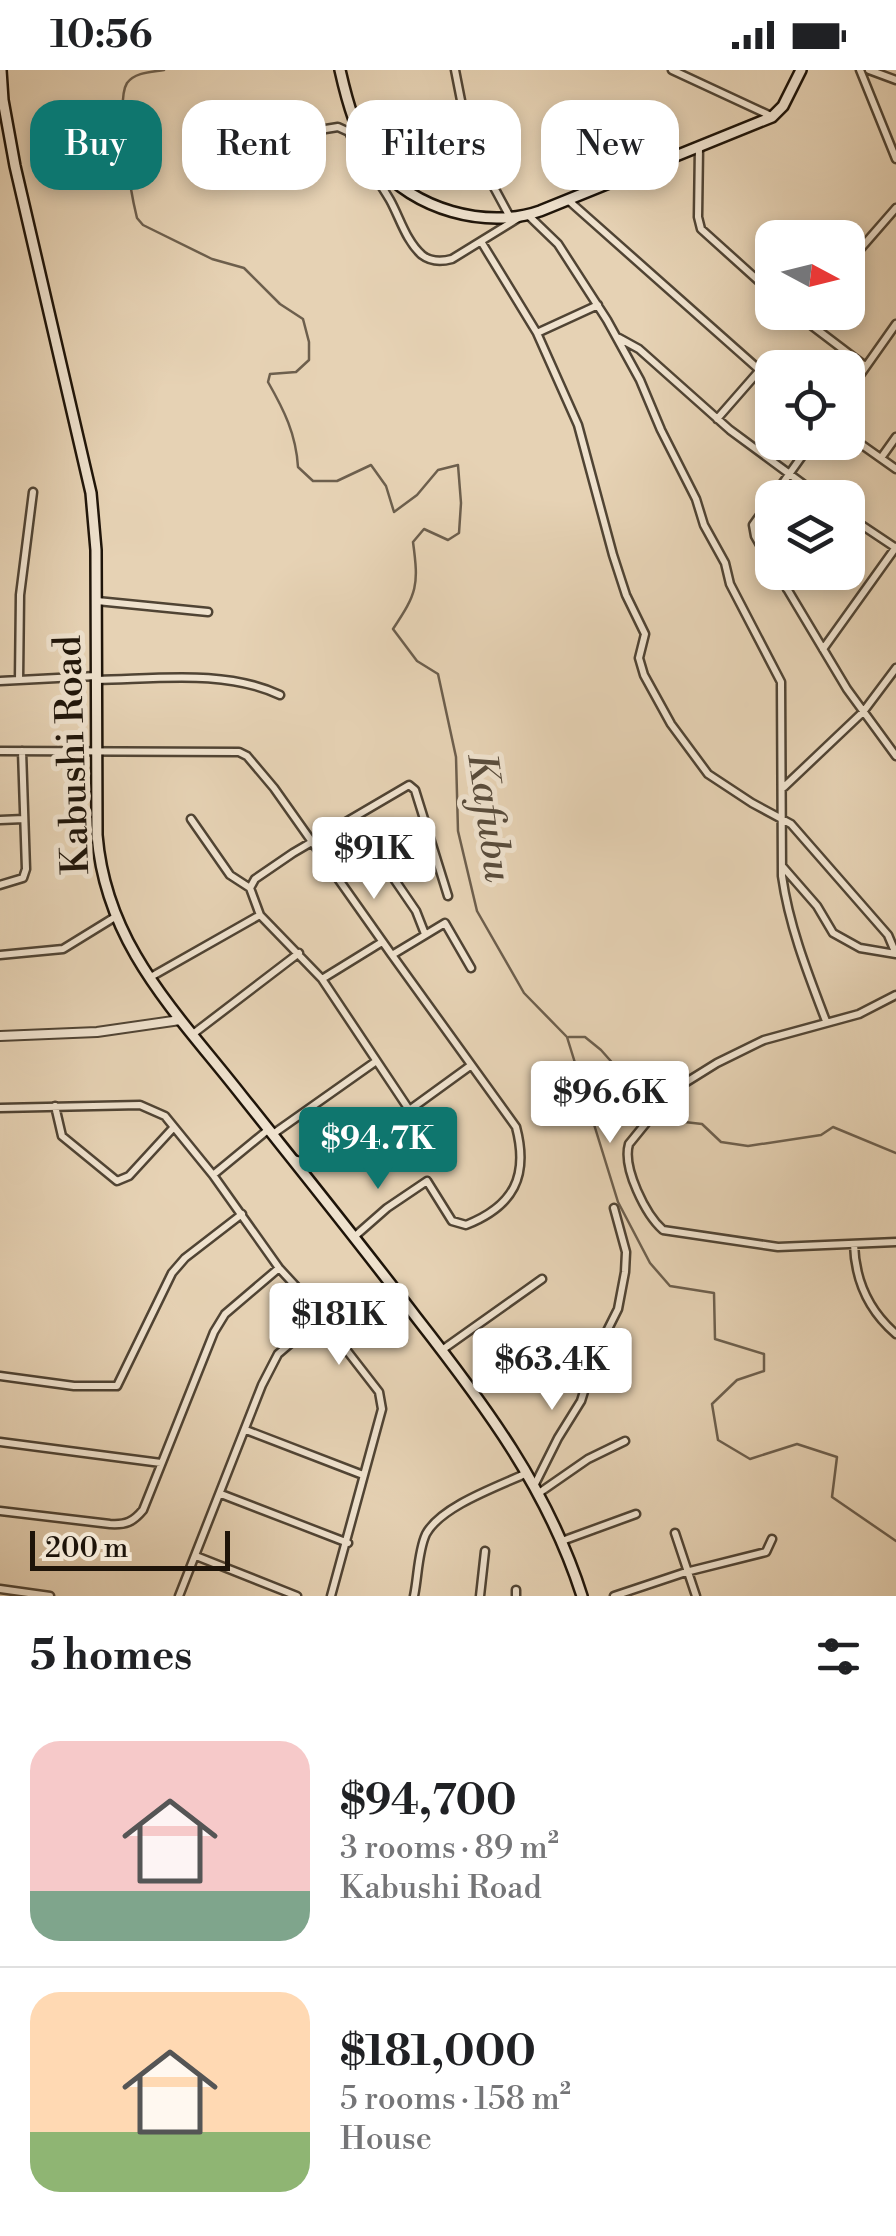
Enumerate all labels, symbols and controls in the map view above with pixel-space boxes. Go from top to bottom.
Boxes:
text: 10:56 [50,12,153,59]
chip: Buy [30,100,162,190]
chip: Rent [182,100,326,190]
chip: Filters [346,100,521,190]
chip: New [541,100,679,190]
north arrow [755,220,865,330]
map controls [755,220,865,590]
button: locate [755,350,865,460]
button: layers [755,480,865,590]
street label: Kabushi Road [45,634,100,875]
water label: Kafubu [455,749,523,885]
pin: $91K [315,817,433,902]
text: $91K [334,829,414,869]
pin: $96.6K [529,1061,691,1146]
text: $96.6K [553,1073,667,1113]
pin: $94.7K [297,1107,459,1192]
text: $94.7K [321,1119,435,1159]
pin: $181K [269,1283,409,1368]
text: $181K [291,1295,387,1335]
pin: $63.4K [471,1328,633,1413]
text: $63.4K [495,1340,609,1380]
scale bar [30,1526,230,1570]
text: 200 m [45,1531,128,1566]
icon: filters [811,1629,866,1684]
text: 5 homes [30,1630,192,1683]
text: $94,700 [340,1775,516,1828]
icon: home [110,1781,230,1901]
text: 3 rooms · 89 m² [340,1828,559,1868]
text: Kabushi Road [340,1868,542,1908]
text: $181,000 [340,2026,536,2079]
icon: home [110,2032,230,2152]
text: 5 rooms · 158 m² [340,2079,571,2119]
text: House [340,2119,432,2159]

